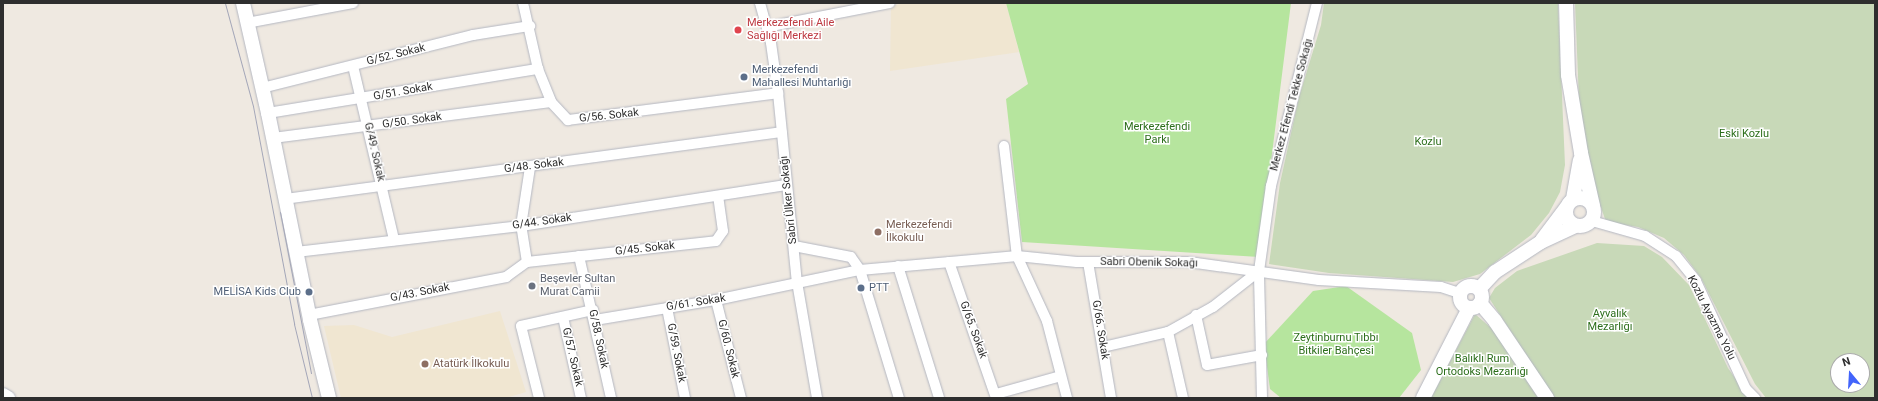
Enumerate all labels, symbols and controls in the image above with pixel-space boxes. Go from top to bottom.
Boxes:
place label: Merkezefendi Aile Sağlığı Merkezi [747,17,834,43]
marker: Merkezefendi Aile Sağlığı Merkezi [732,24,744,36]
street label: Merkez Efendi Tekke Sokağı [1268,37,1316,173]
street label: G/52. Sokak [365,41,427,69]
place label: Merkezefendi Mahallesi Muhtarlığı [752,64,851,90]
marker: Merkezefendi Mahallesi Muhtarlığı [739,72,749,82]
street label: G/51. Sokak [372,80,434,104]
street label: G/56. Sokak [578,106,640,126]
street label: G/50. Sokak [381,110,443,132]
street label: G/49. Sokak [361,121,387,183]
park label: Merkezefendi Parkı [1124,121,1190,147]
park label: Eski Kozlu [1719,127,1769,141]
park label: Kozlu [1414,135,1442,149]
street label: Sabri Ülker Sokağı [778,155,800,245]
street label: G/48. Sokak [503,156,565,176]
street label: G/44. Sokak [511,211,573,233]
place label: Merkezefendi İlkokulu [886,219,952,245]
marker: Merkezefendi İlkokulu [873,227,883,237]
street label: G/45. Sokak [614,239,676,259]
street label: Sabri Obenik Sokağı [1100,256,1198,270]
place label: Beşevler Sultan Murat Camii [540,273,615,299]
street label: Kozlu Ayazma Yolu [1684,274,1738,362]
street label: G/43. Sokak [389,281,451,305]
marker: Beşevler Sultan Murat Camii [527,281,537,291]
place label: PTT [869,281,889,295]
marker: PTT [856,283,866,293]
place label: MELİSA Kids Club [214,285,301,299]
marker: MELİSA Kids Club [304,287,314,297]
street label: G/61. Sokak [665,292,727,314]
street label: G/66. Sokak [1089,299,1111,361]
street label: G/65. Sokak [957,300,989,360]
street label: G/58. Sokak [585,308,611,370]
park label: Ayvalık Mezarlığı [1588,308,1632,334]
street label: G/60. Sokak [714,318,742,380]
street label: G/59. Sokak [664,322,688,384]
street label: G/57. Sokak [559,326,585,388]
park label: Zeytinburnu Tıbbı Bitkiler Bahçesi [1294,332,1378,358]
park label: Balıklı Rum Ortodoks Mezarlığı [1436,353,1528,379]
north arrow [1830,353,1870,393]
text: N [1841,355,1852,369]
place label: Atatürk İlkokulu [433,357,509,371]
marker: Atatürk İlkokulu [420,359,430,369]

